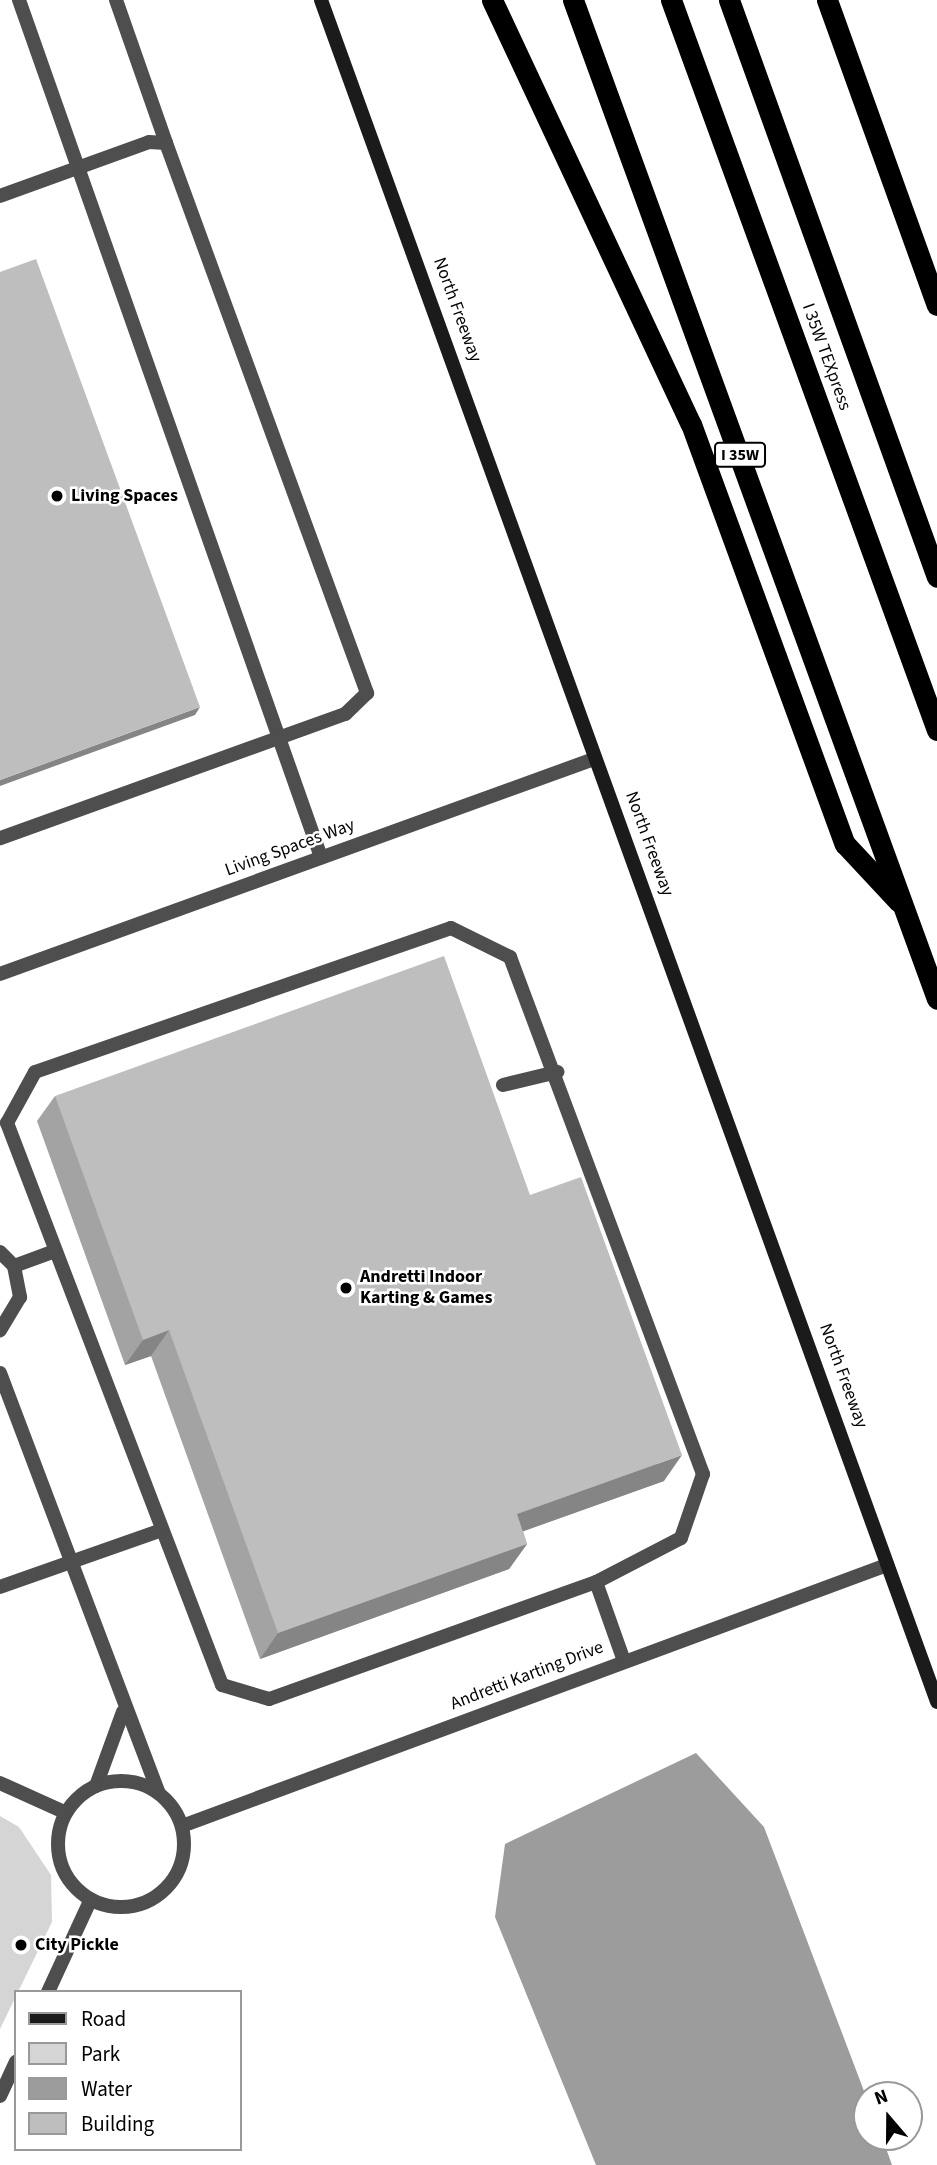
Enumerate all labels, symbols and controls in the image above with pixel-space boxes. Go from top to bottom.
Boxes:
street label: North Freeway [428,255,486,365]
street label: I 35W TEXpress [797,300,855,414]
road number: I 35W [714,442,766,468]
place label: Living Spaces [71,485,178,507]
marker: Living Spaces [49,488,65,504]
street label: North Freeway [620,789,678,899]
street label: Living Spaces Way [222,815,358,881]
place label: Andretti Indoor Karting & Games [360,1267,492,1310]
marker: Andretti Indoor Karting & Games [338,1280,354,1296]
street label: North Freeway [814,1321,872,1431]
street label: Andretti Karting Drive [447,1637,607,1715]
place label: City Pickle [35,1934,119,1956]
marker: City Pickle [13,1937,29,1953]
legend [14,1990,242,2151]
text: Road [81,2004,126,2034]
text: Park [81,2039,120,2069]
text: Water [81,2074,132,2104]
north arrow [853,2081,923,2151]
text: N [871,2083,892,2113]
text: Building [81,2109,154,2139]

